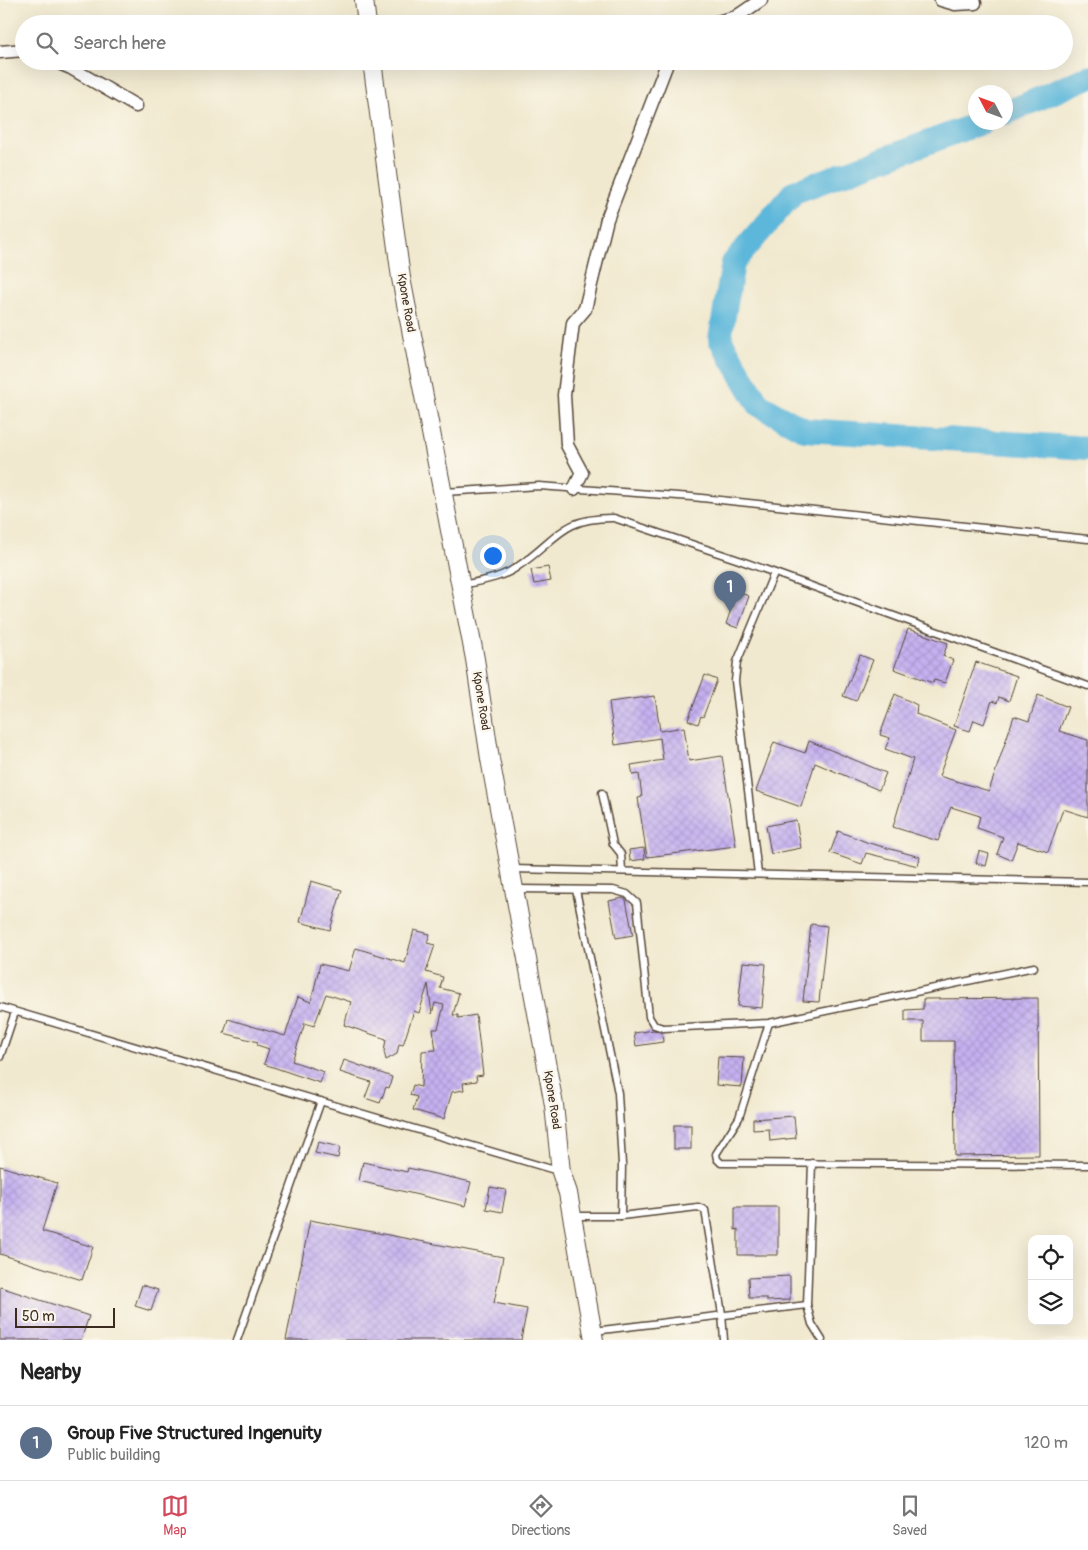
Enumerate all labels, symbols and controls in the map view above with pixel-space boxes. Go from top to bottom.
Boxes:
search box [15,15,1073,70]
icon: search [33,29,61,57]
text: Search here [73,31,166,55]
north arrow [968,85,1013,130]
street label: Kpone Road [393,272,419,334]
your location [480,543,506,569]
pin: 1 [714,571,746,612]
street label: Kpone Road [469,670,493,732]
street label: Kpone Road [540,1069,564,1131]
map controls [1028,1235,1073,1325]
button: locate [1028,1235,1073,1280]
button: layers [1028,1280,1073,1325]
scale bar [15,1305,115,1328]
text: 50 m [22,1308,55,1325]
text: Nearby [20,1359,81,1386]
text: Group Five Structured Ingenuity [67,1421,322,1445]
text: 1 [33,1433,39,1453]
text: 120 m [1024,1433,1068,1453]
text: Public building [67,1445,160,1465]
tab: Map [161,1492,189,1539]
tab: Directions [511,1492,570,1539]
tab: Saved [892,1492,927,1539]

